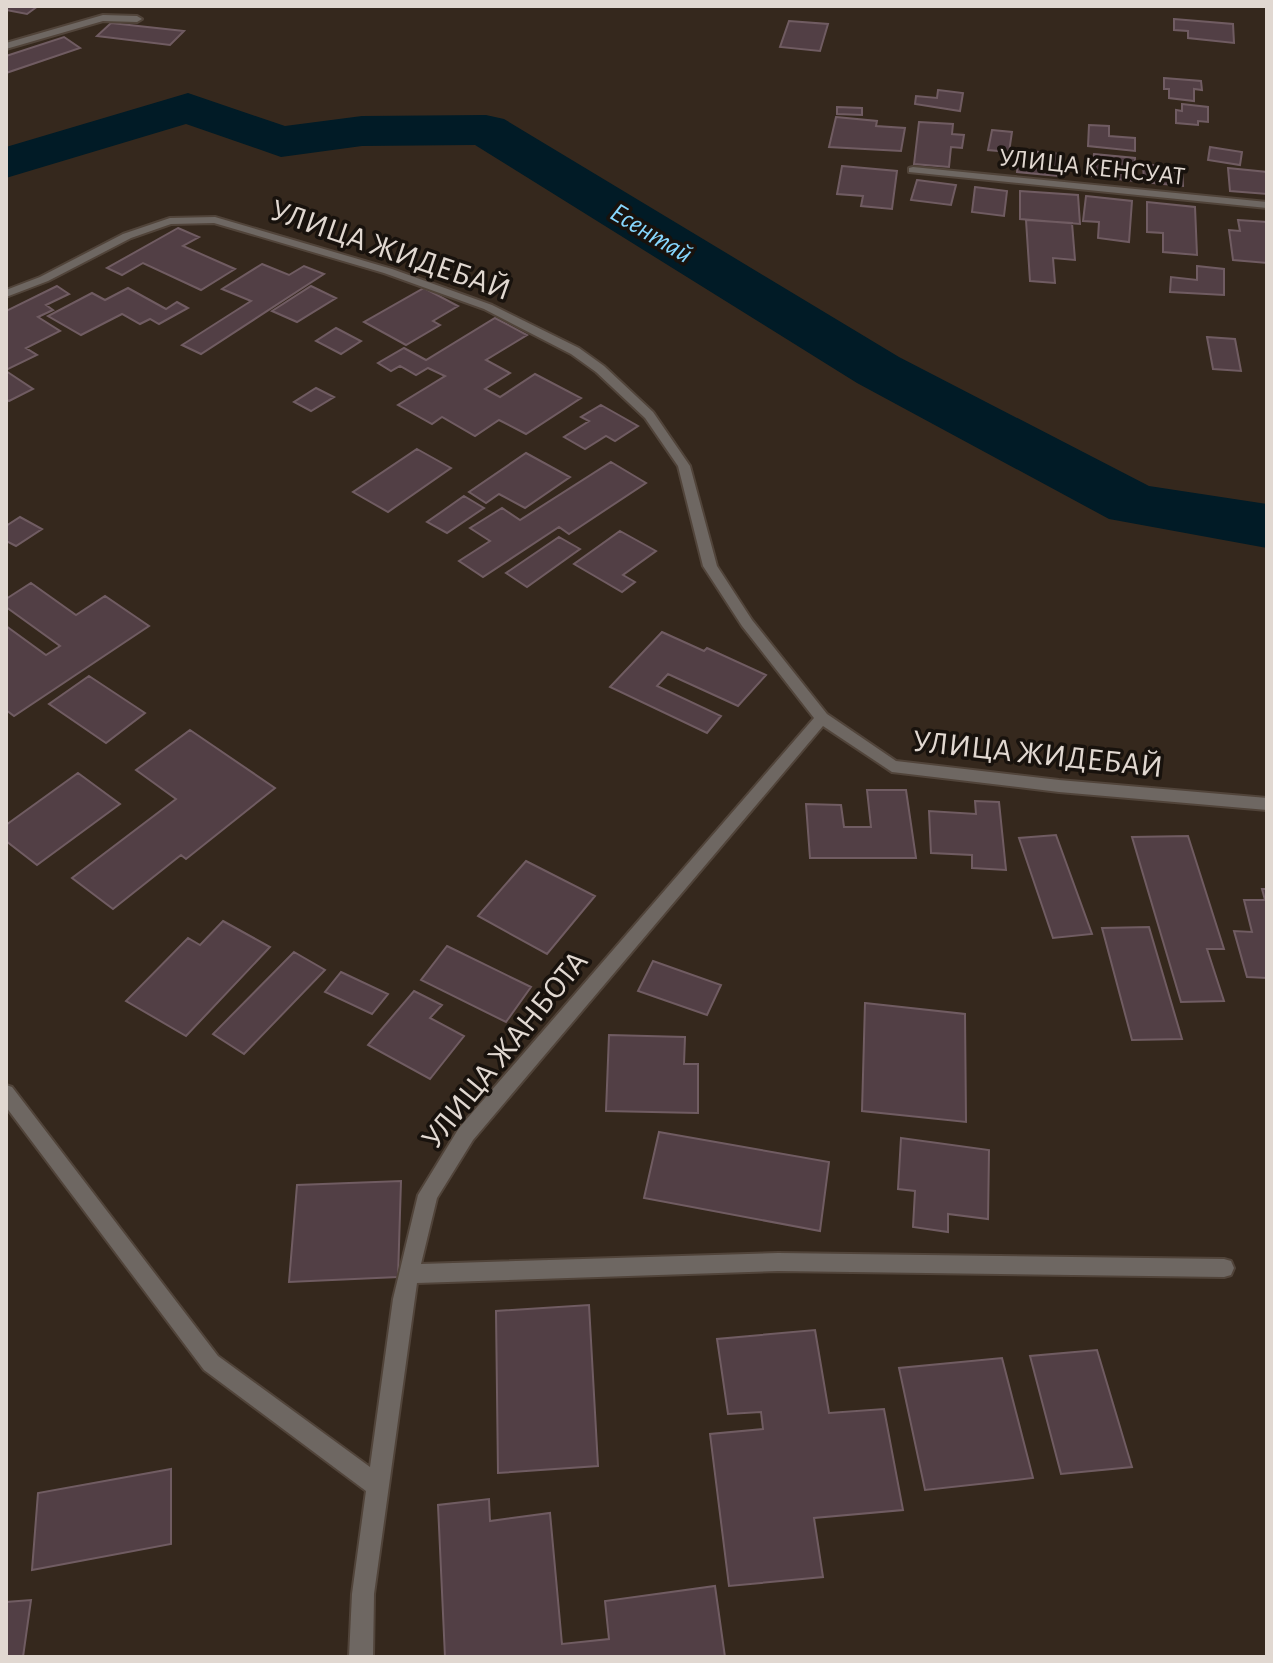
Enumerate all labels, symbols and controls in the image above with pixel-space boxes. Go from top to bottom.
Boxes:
street label: УЛИЦА КЕНСУАТ [998,144,1186,190]
street label: УЛИЦА ЖИДЕБАЙ [267,194,515,306]
water label: Есентай [605,198,697,269]
street label: УЛИЦА ЖИДЕБАЙ [911,725,1165,783]
street label: УЛИЦА ЖАНБОТА [416,945,594,1154]

